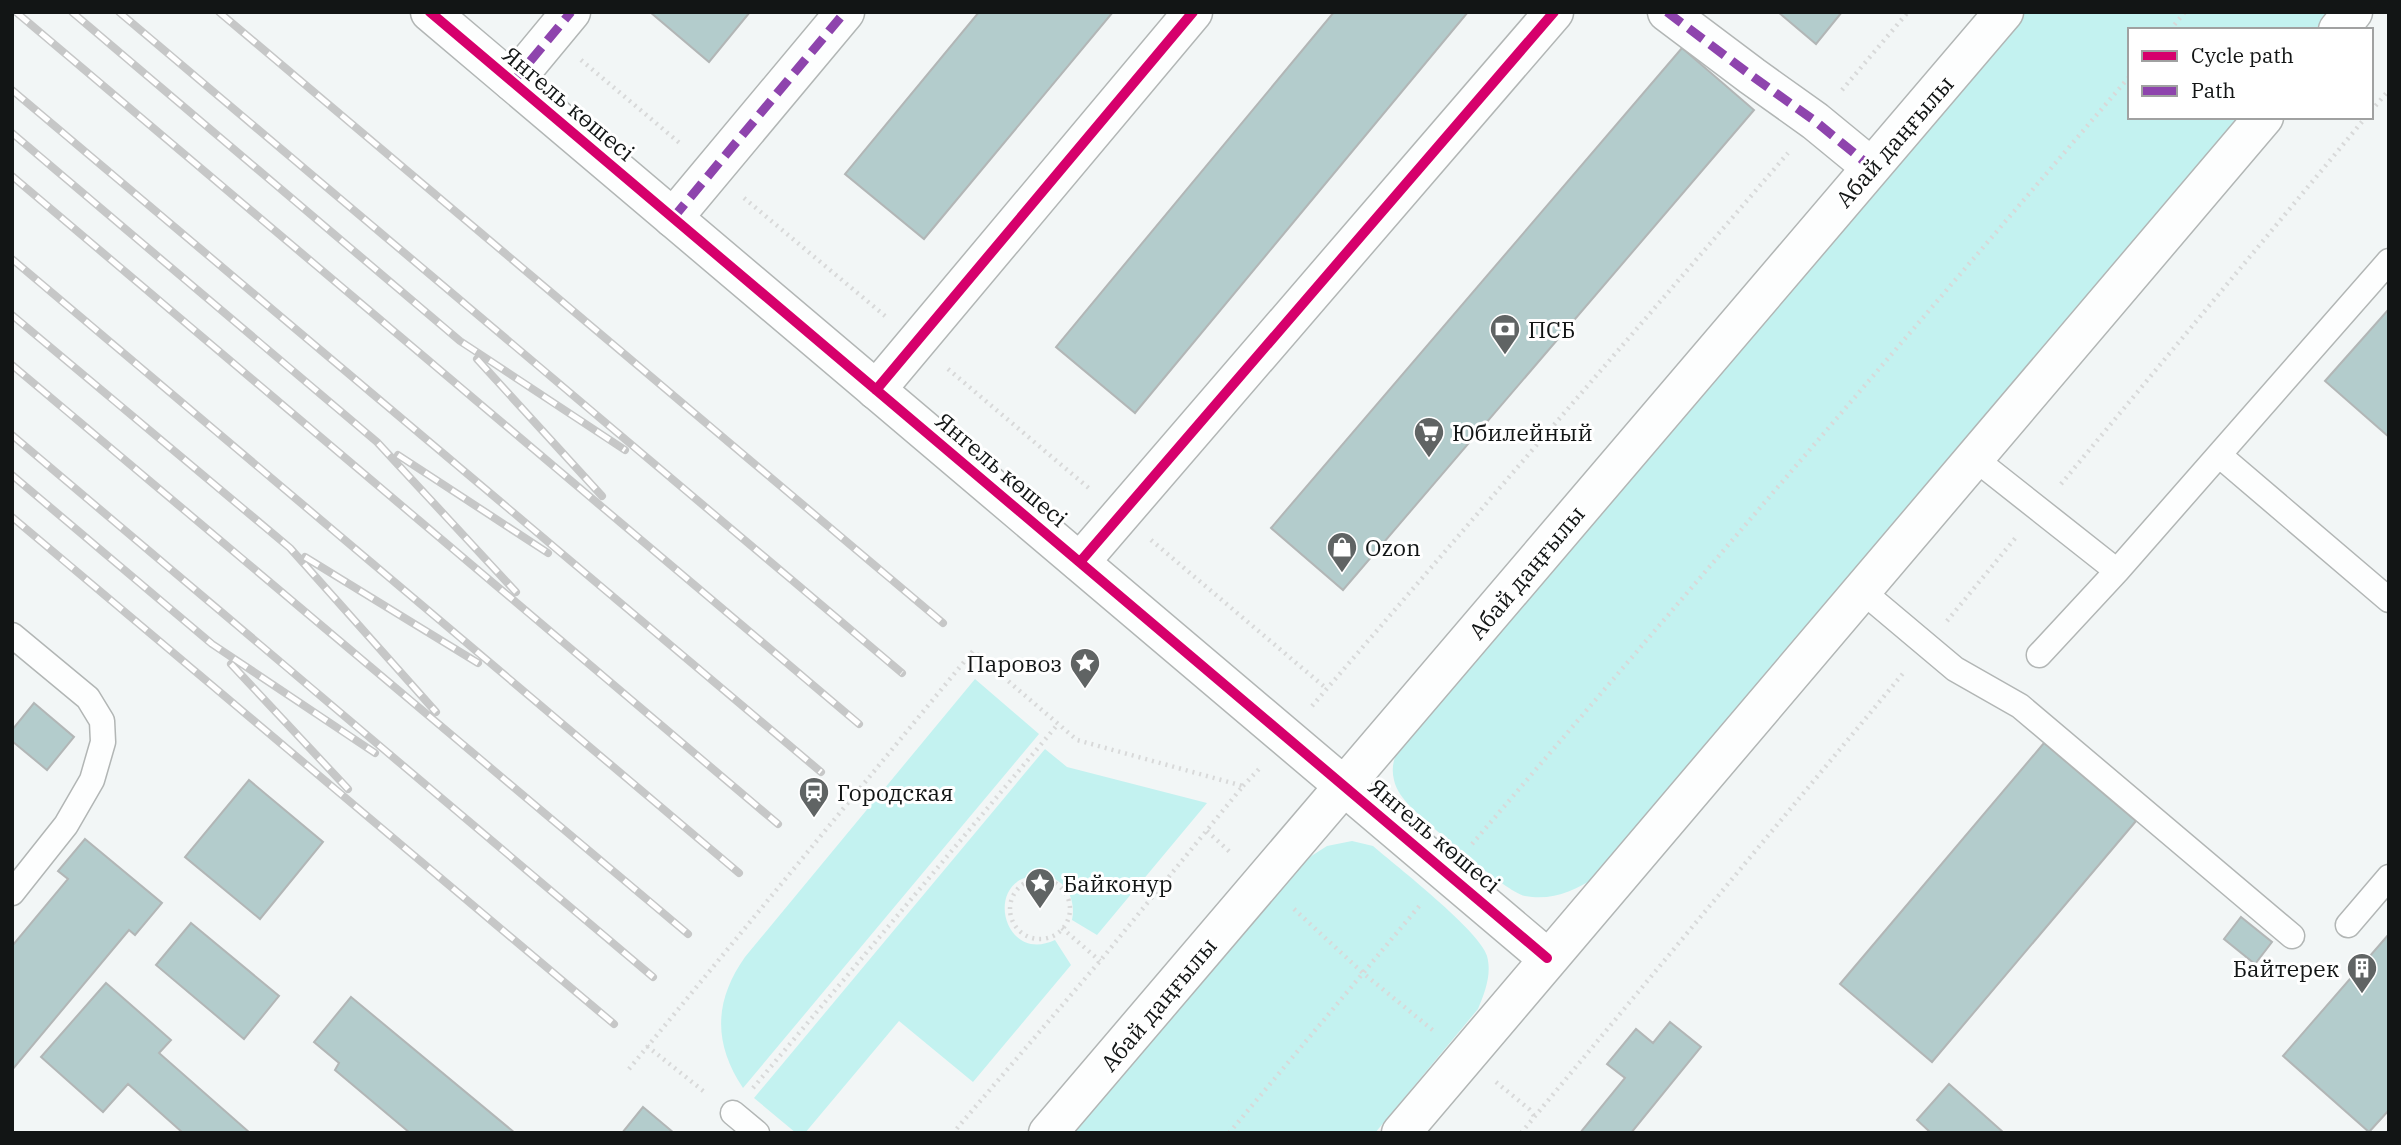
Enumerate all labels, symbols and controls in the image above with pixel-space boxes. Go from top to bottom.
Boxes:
legend [2128,28,2373,119]
street label: Янгель көшесі [497,39,641,167]
text: Cycle path [2191,41,2294,69]
street label: Абай даңғылы [1828,69,1960,213]
text: Path [2191,76,2236,104]
bank icon: ПСБ [1488,312,1522,356]
place label: ПСБ [1528,314,1575,344]
street label: Янгель көшесі [930,405,1074,533]
supermarket icon: Юбилейный [1412,415,1446,459]
place label: Юбилейный [1452,417,1593,447]
street label: Абай даңғылы [1461,499,1591,645]
shop icon: Ozon [1325,530,1359,574]
place label: Ozon [1365,532,1421,562]
place icon: Паровоз [1068,646,1102,690]
place label: Паровоз [967,648,1062,678]
street label: Янгель көшесі [1363,771,1507,899]
station icon: Городская [797,775,831,819]
place label: Городская [837,777,953,807]
place icon: Байконур [1023,866,1057,910]
place label: Байконур [1063,868,1173,898]
street label: Абай даңғылы [1093,931,1223,1077]
building icon: Байтерек [2345,951,2379,995]
place label: Байтерек [2233,953,2340,983]

